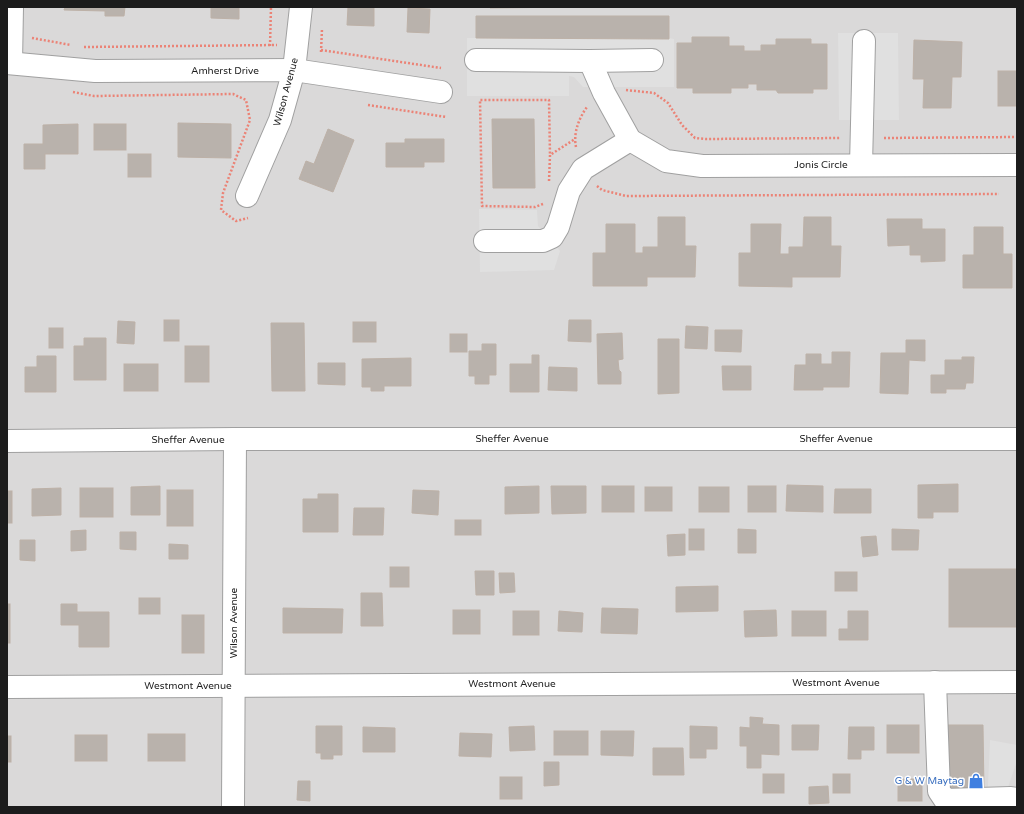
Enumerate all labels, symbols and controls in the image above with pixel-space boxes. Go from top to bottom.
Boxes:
street label: Wilson Avenue [271,56,301,128]
street label: Amherst Drive [191,65,259,77]
street label: Jonis Circle [794,159,848,171]
street label: Sheffer Avenue [475,433,549,445]
street label: Sheffer Avenue [799,433,873,445]
street label: Sheffer Avenue [151,434,225,446]
street label: Wilson Avenue [228,587,240,658]
street label: Westmont Avenue [792,677,880,689]
street label: Westmont Avenue [468,678,556,690]
street label: Westmont Avenue [144,680,232,692]
shop icon: G & W Maytag [967,772,985,790]
place label: G & W Maytag [895,775,964,787]

